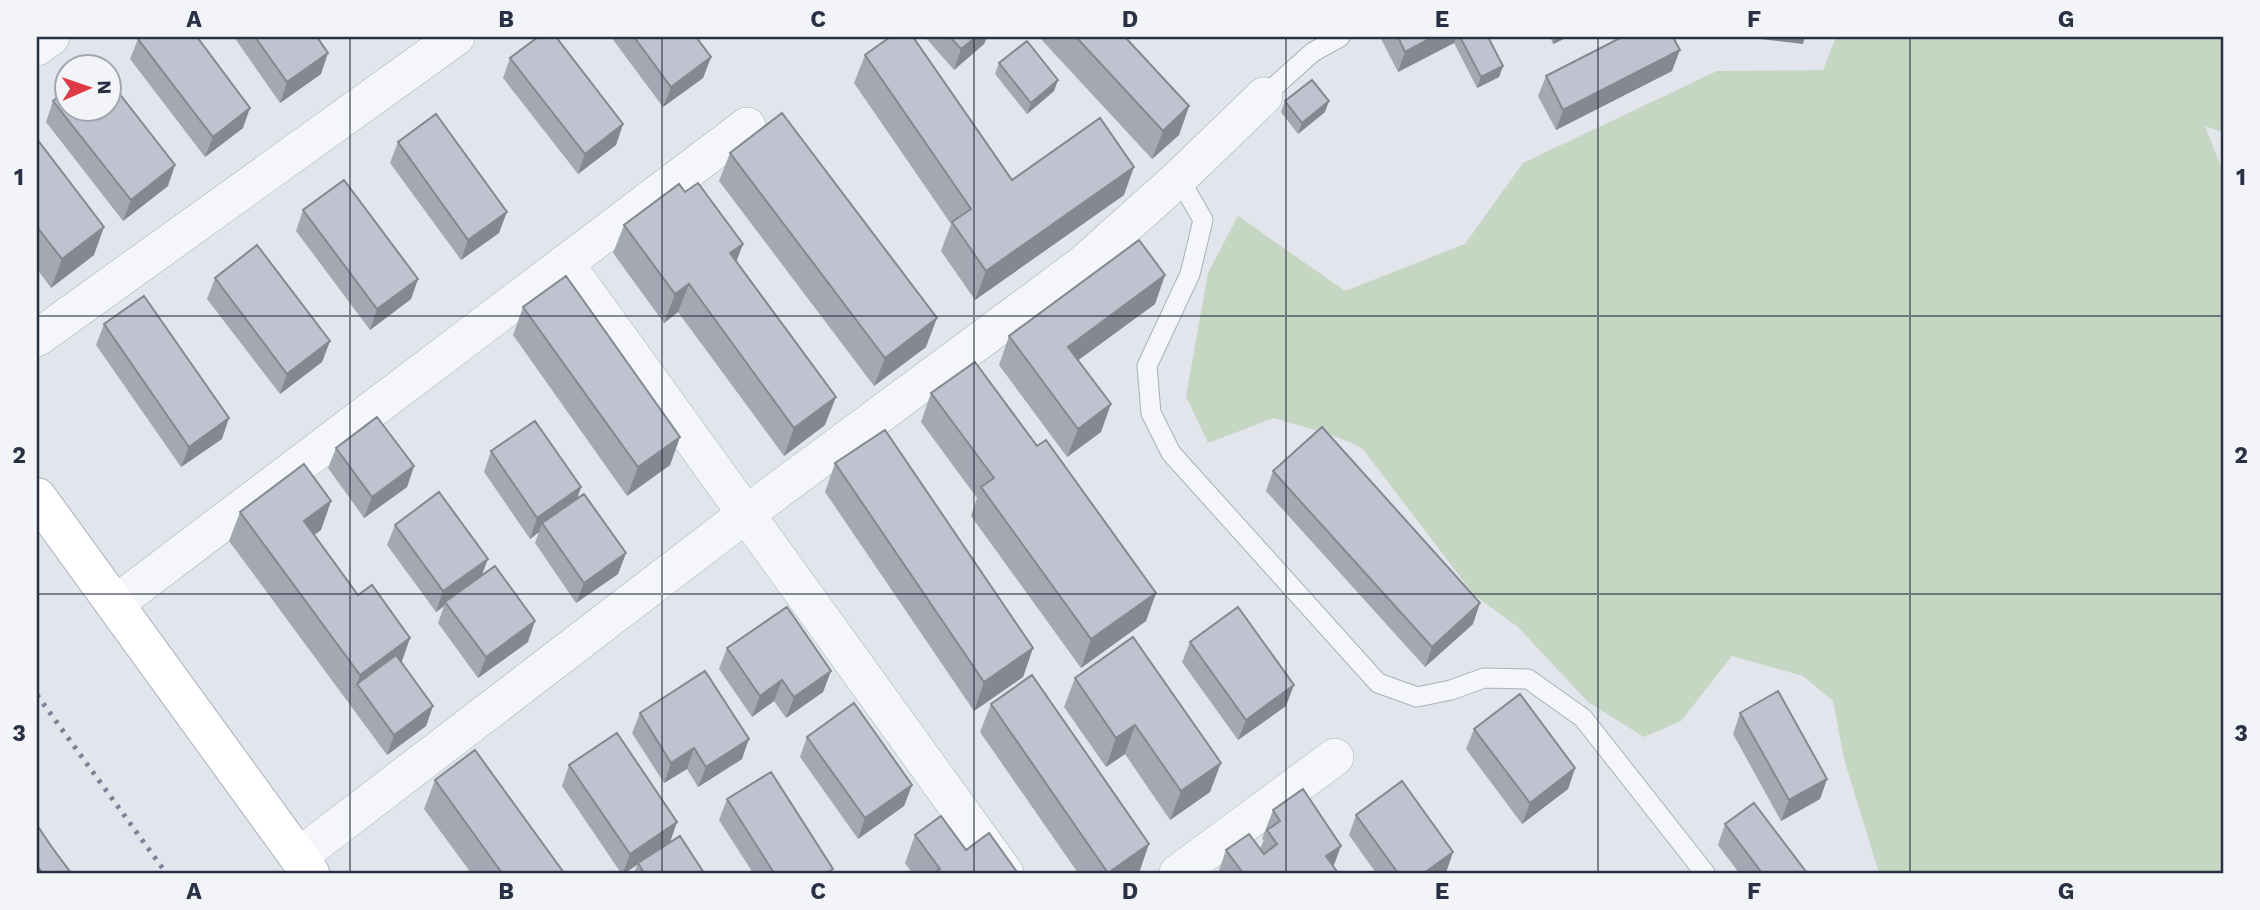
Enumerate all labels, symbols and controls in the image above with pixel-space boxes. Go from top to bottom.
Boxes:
text: A [186,6,202,33]
text: B [498,6,514,33]
text: C [810,6,826,33]
text: D [1122,6,1138,33]
text: E [1435,6,1449,33]
text: F [1747,6,1761,33]
text: G [2058,6,2074,33]
north arrow [52,52,122,122]
text: N [93,80,116,95]
text: 1 [14,164,24,191]
text: 1 [2236,164,2246,191]
text: 2 [12,442,26,469]
text: 2 [2234,442,2248,469]
text: 3 [12,720,26,747]
text: 3 [2234,720,2248,747]
text: A [186,878,202,905]
text: B [498,878,514,905]
text: C [810,878,826,905]
text: D [1122,878,1138,905]
text: E [1435,878,1449,905]
text: F [1747,878,1761,905]
text: G [2058,878,2074,905]

